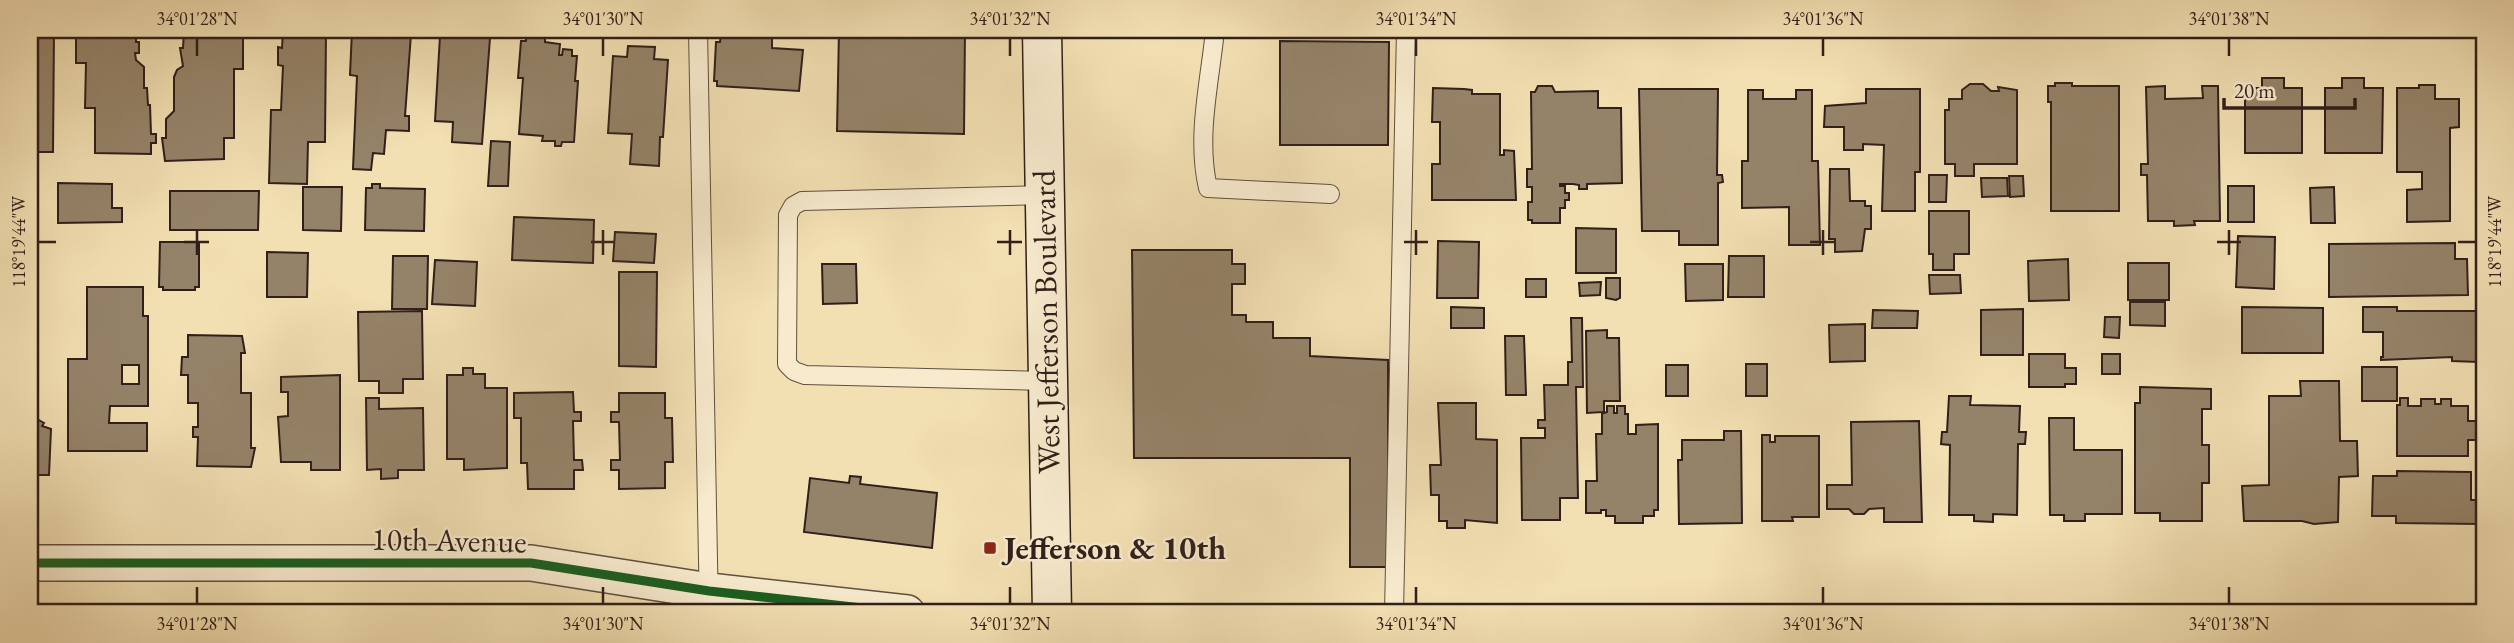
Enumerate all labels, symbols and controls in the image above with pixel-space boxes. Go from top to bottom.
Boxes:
text: 34°01'28"N [157,7,238,30]
text: 34°01'30"N [563,7,644,30]
text: 34°01'32"N [970,7,1051,30]
text: 34°01'34"N [1376,7,1457,30]
text: 34°01'36"N [1783,7,1864,30]
text: 34°01'38"N [2189,7,2270,30]
scale bar [2224,66,2355,110]
text: 20 m [2234,77,2275,104]
street label: West Jefferson Boulevard [1022,169,1070,474]
text: 118°19'44"W [7,196,30,288]
text: 118°19'44"W [2483,196,2506,288]
street label: 10th Avenue [371,518,527,562]
place label: Jefferson & 10th [1001,527,1226,569]
marker: Jefferson & 10th [982,540,998,556]
text: 34°01'28"N [157,612,238,635]
text: 34°01'30"N [563,612,644,635]
text: 34°01'32"N [970,612,1051,635]
text: 34°01'34"N [1376,612,1457,635]
text: 34°01'36"N [1783,612,1864,635]
text: 34°01'38"N [2189,612,2270,635]

